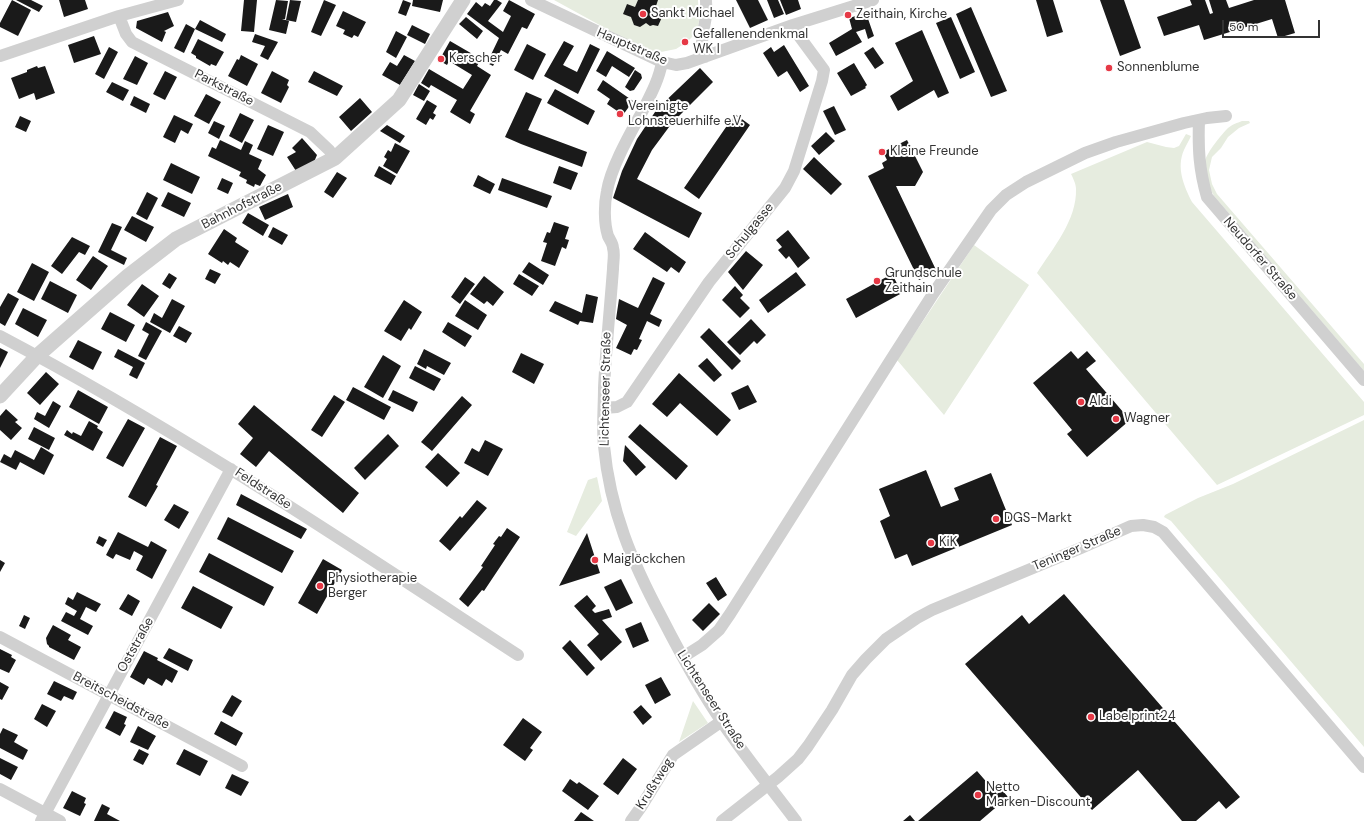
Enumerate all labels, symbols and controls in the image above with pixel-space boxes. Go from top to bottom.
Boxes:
place label: Sankt Michael [651,6,734,22]
place label: Zeithain, Kirche [856,7,947,23]
marker: Sankt Michael [638,9,648,19]
marker: Zeithain, Kirche [843,10,853,20]
scale bar [1224,12,1322,38]
text: 50 m [1229,19,1258,35]
street label: Hauptstraße [594,25,670,69]
place label: Gefallenendenkmal WK I [693,27,808,58]
marker: Gefallenendenkmal WK I [680,37,690,47]
place label: Kerscher [449,51,502,67]
marker: Kerscher [436,54,446,64]
place label: Sonnenblume [1117,60,1199,76]
marker: Sonnenblume [1104,63,1114,73]
street label: Parkstraße [192,66,256,110]
place label: Vereinigte Lohnsteuerhilfe e.V. [628,99,743,130]
marker: Vereinigte Lohnsteuerhilfe e.V. [615,109,625,119]
place label: Kleine Freunde [890,144,979,160]
marker: Kleine Freunde [877,147,887,157]
street label: Bahnhofstraße [199,179,285,233]
street label: Schulgasse [723,200,777,262]
street label: Neudorfer Straße [1220,214,1300,304]
place label: Grundschule Zeithain [885,266,962,297]
marker: Grundschule Zeithain [872,276,882,286]
street label: Lichtenseer Straße [597,332,615,446]
place label: Aldi [1089,394,1112,410]
marker: Aldi [1076,397,1086,407]
place label: Wagner [1124,411,1170,427]
marker: Wagner [1111,414,1121,424]
street label: Feldstraße [232,465,294,513]
place label: DGS-Markt [1004,511,1072,527]
marker: DGS-Markt [991,514,1001,524]
street label: Teninger Straße [1030,523,1124,575]
place label: KiK [939,535,957,551]
marker: KiK [926,538,936,548]
place label: Maiglöckchen [603,552,685,568]
marker: Maiglöckchen [590,555,600,565]
place label: Physiotherapie Berger [328,571,417,602]
marker: Physiotherapie Berger [315,581,325,591]
street label: Oststraße [115,615,157,675]
street label: Lichtenseer Straße [673,648,749,752]
street label: Breitscheidstraße [70,669,172,733]
place label: Labelprint24 [1099,709,1176,725]
marker: Labelprint24 [1086,712,1096,722]
street label: Krußtweg [633,755,677,813]
place label: Netto Marken-Discount [986,780,1091,811]
marker: Netto Marken-Discount [973,790,983,800]

